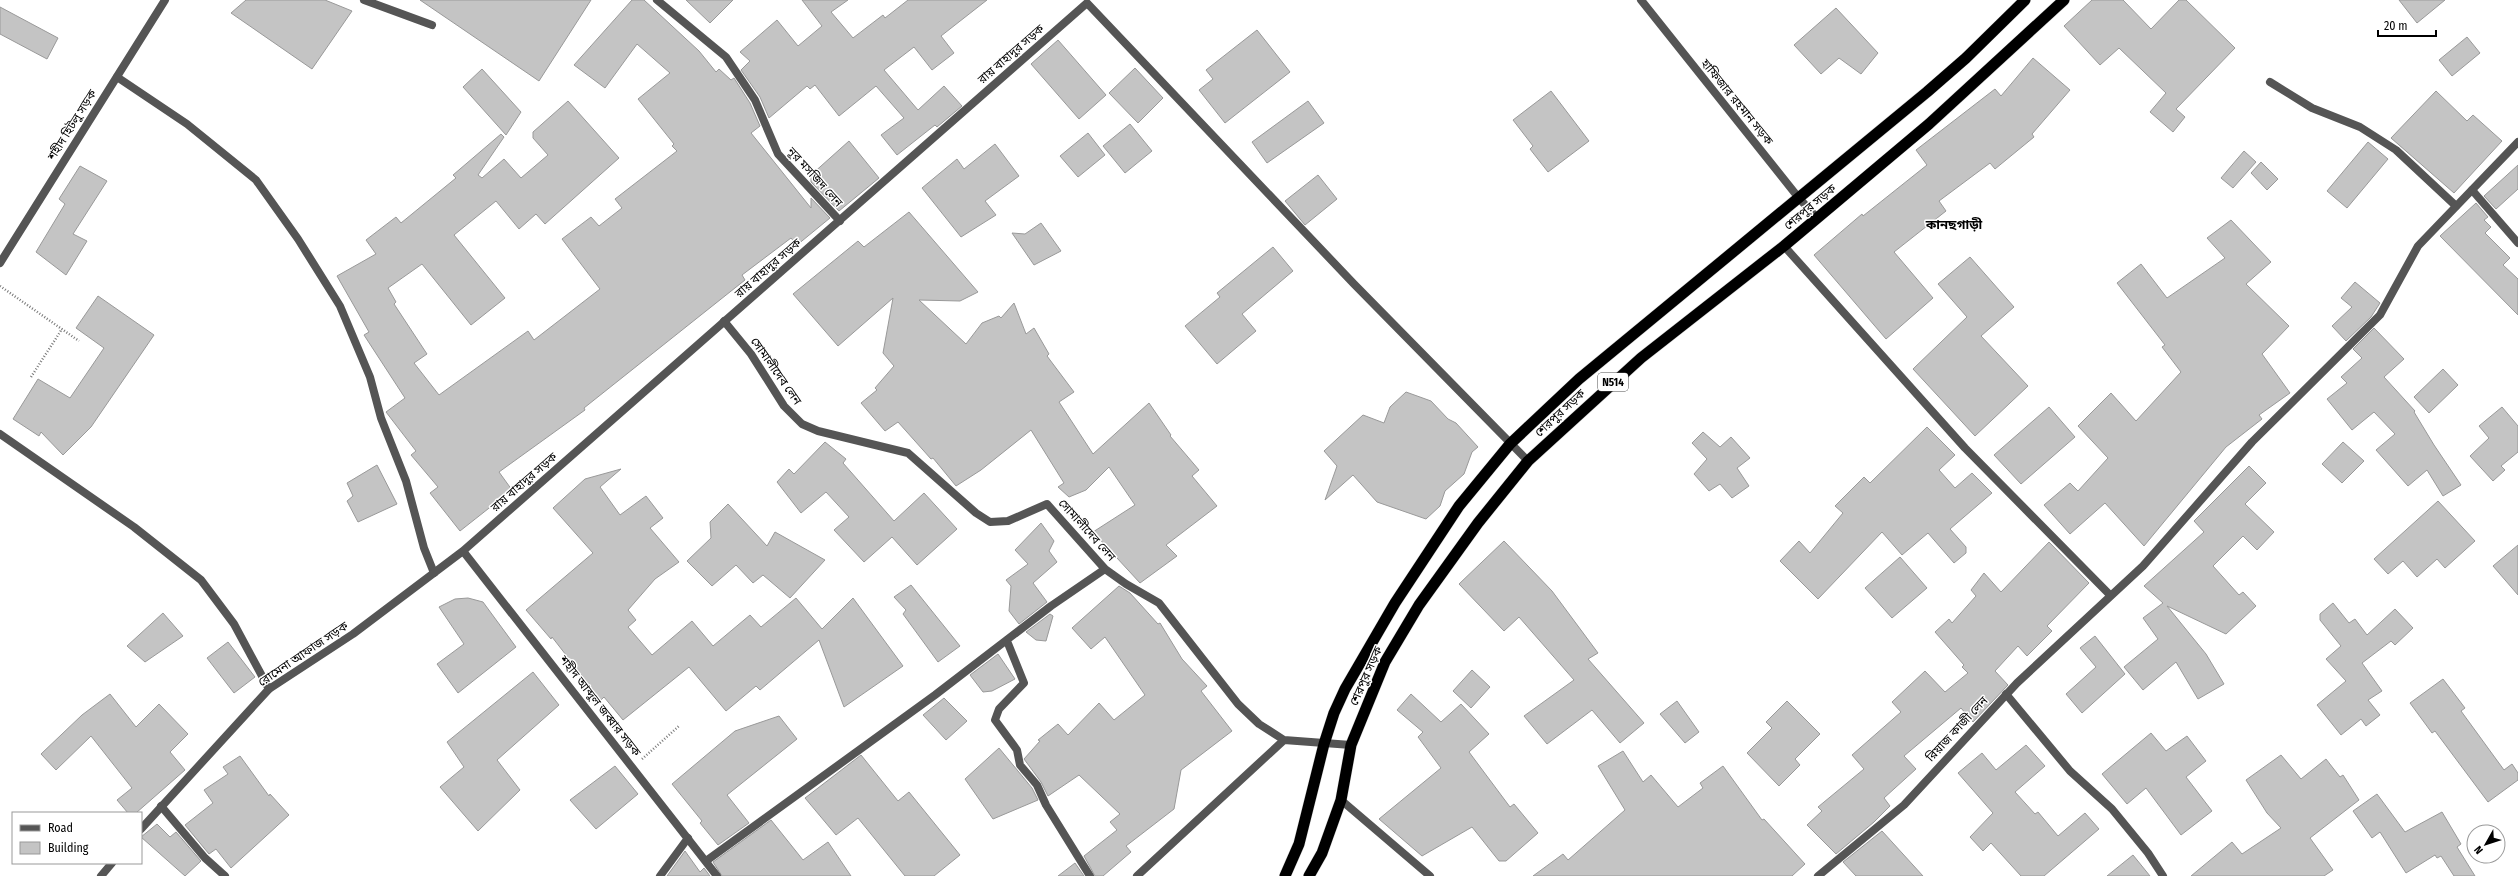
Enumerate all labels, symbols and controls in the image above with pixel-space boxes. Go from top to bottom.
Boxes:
scale bar [2378,12,2436,38]
text: 20 m [2384,19,2408,33]
street label: রায় বাহাদুর সড়ক [974,21,1047,87]
street label: হাফিজার রহমান সড়ক [1698,55,1777,148]
street label: শহীদ হিটলু সড়ক [43,86,100,164]
street label: নূর মসজিদ লেন [783,143,847,211]
street label: শেরপুর সড়ক [1781,181,1840,234]
district label: কানছগাড়ী [1925,217,1983,232]
street label: রায় বাহাদুর সড়ক [731,235,804,301]
street label: সোমালীদেব লেন [748,334,806,408]
road number: N514 [1598,373,1628,391]
street label: শেরপুর সড়ক [1532,386,1589,440]
street label: রায় বাহাদুর সড়ক [487,449,560,515]
street label: সোমালীদেব লেন [1055,495,1120,565]
street label: রোমেনা আফাজ সড়ক [255,619,351,689]
street label: শেরপুর সড়ক [1347,644,1386,708]
street label: শহীদ আব্দুল জব্বার সড়ক [556,652,645,759]
street label: রিয়াজ কাজী লেন [1922,692,1991,765]
legend [12,812,142,864]
text: Road [48,821,73,835]
north arrow [2466,824,2506,864]
text: Building [48,841,89,855]
text: N [2471,843,2486,857]

